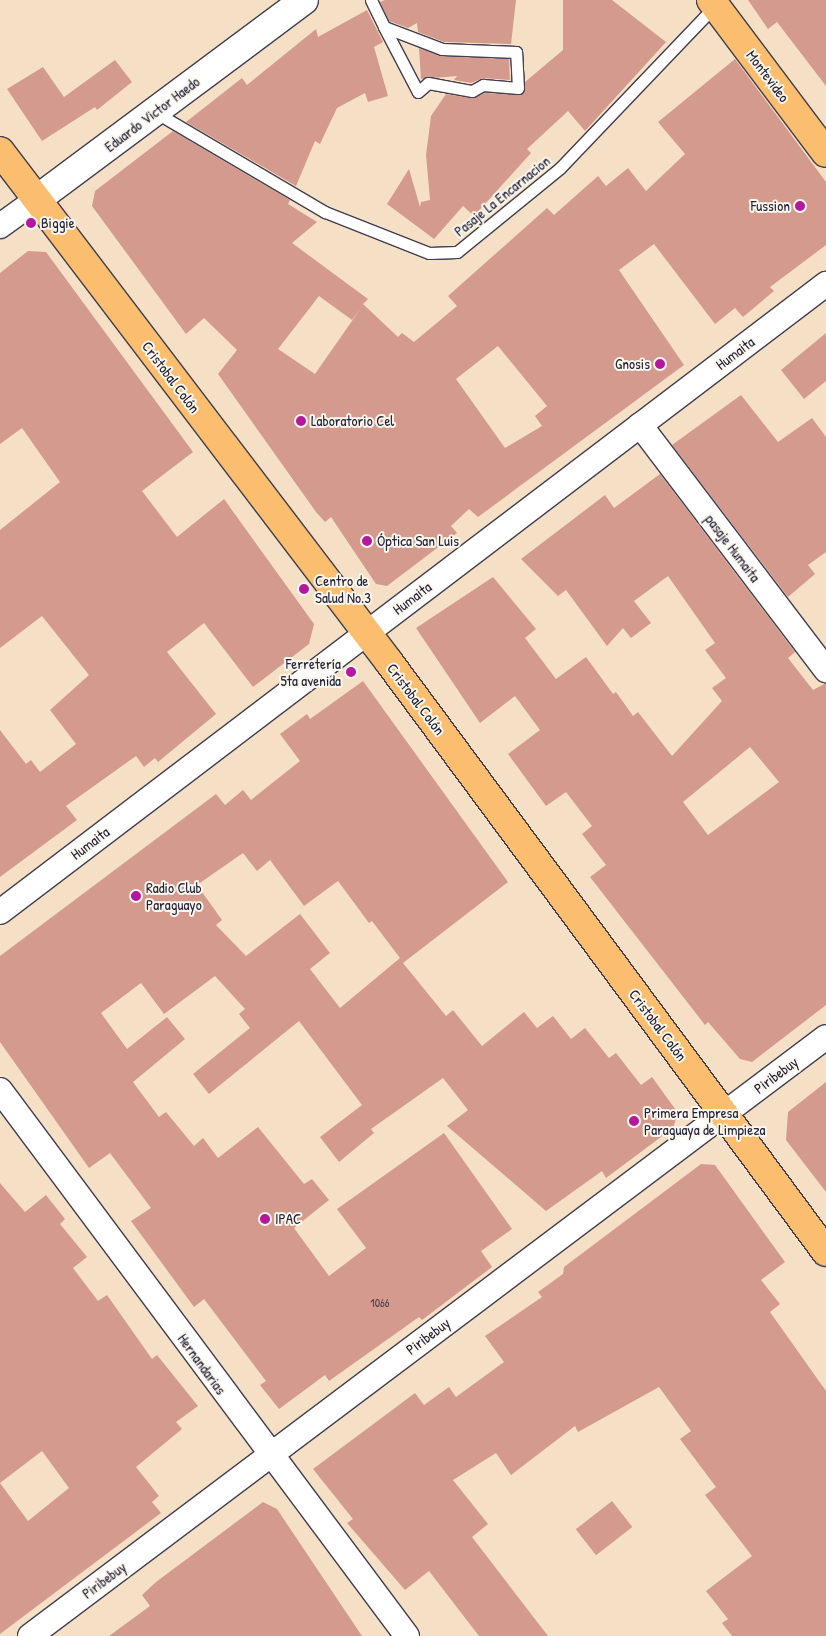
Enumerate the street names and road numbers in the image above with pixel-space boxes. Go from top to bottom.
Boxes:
street label: Montevideo [743,47,793,105]
street label: Eduardo Victor Haedo [101,72,203,156]
street label: Pasaje La Encarnacion [450,152,554,240]
street label: Humaita [712,333,758,373]
street label: Cristobal Colón [138,338,204,416]
street label: pasaje Humaita [702,510,764,586]
street label: Humaita [389,578,435,618]
street label: Cristobal Colón [383,660,449,738]
street label: Humaita [67,823,113,863]
street label: Cristobal Colón [625,986,691,1064]
street label: Piribebuy [750,1053,802,1097]
street label: Piribebuy [402,1314,454,1358]
street label: Hernandarias [174,1330,230,1398]
street label: Piribebuy [78,1558,130,1602]

